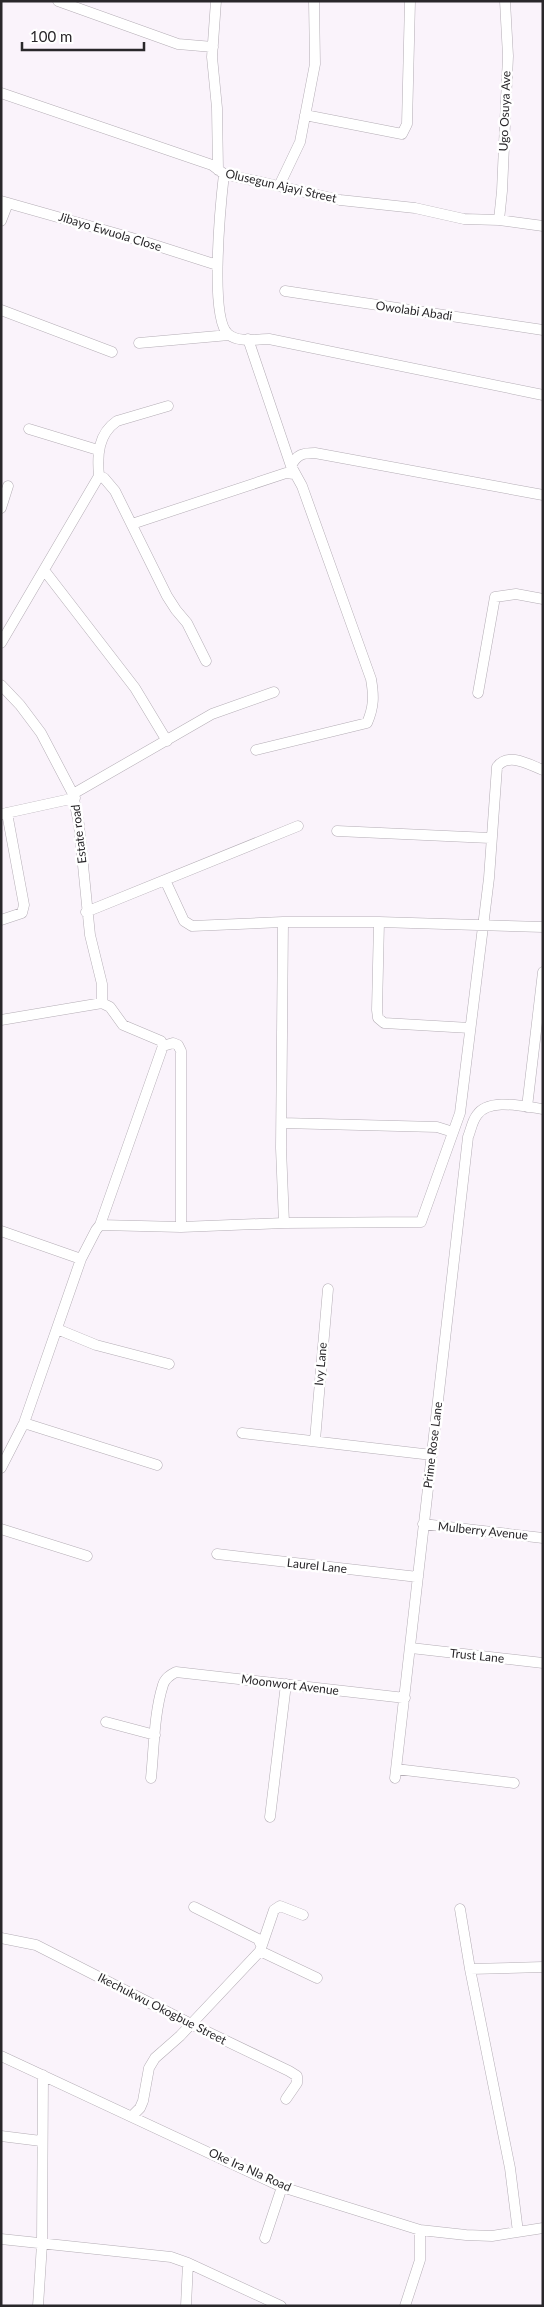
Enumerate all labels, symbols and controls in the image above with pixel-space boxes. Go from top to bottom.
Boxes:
scale bar [22,20,145,52]
text: 100 m [30,27,72,45]
street label: Ugo Osuya Ave [496,70,513,152]
street label: Olusegun Ajayi Street [224,165,339,206]
street label: Jibayo Ewuola Close [57,209,163,254]
street label: Owolabi Abadi [375,298,453,323]
street label: Estate road [67,804,90,865]
street label: Ivy Lane [311,1342,330,1386]
street label: Prime Rose Lane [420,1401,445,1489]
street label: Mulberry Avenue [437,1518,529,1543]
street label: Laurel Lane [286,1555,348,1576]
street label: Trust Lane [449,1645,505,1666]
street label: Moonwort Avenue [240,1671,340,1698]
street label: Ikechukwu Okogbue Street [95,1970,230,2048]
street label: Oke Ira Nla Road [207,2145,294,2194]

